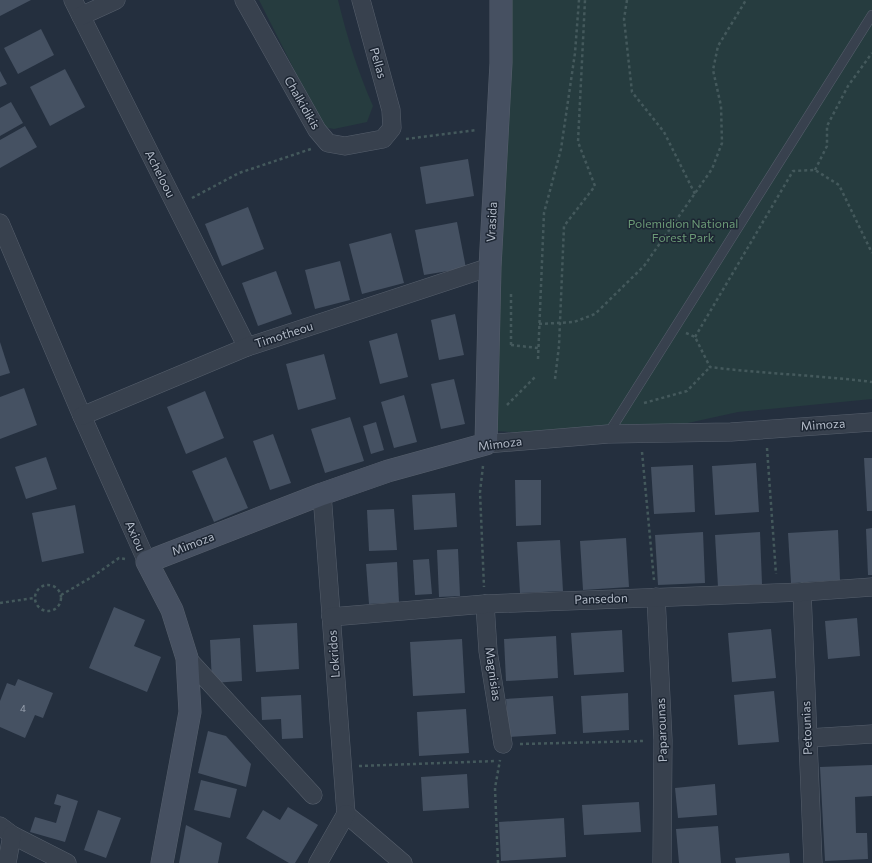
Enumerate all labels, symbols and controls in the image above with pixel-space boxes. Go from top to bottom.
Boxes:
street label: Pellas [368,46,390,80]
street label: Chalkidikis [282,73,324,132]
street label: Acheloou [143,148,179,200]
street label: Vrasida [483,201,499,242]
park label: Polemidion National Forest Park [628,216,738,244]
street label: Timotheou [253,318,315,350]
street label: Mimoza [800,415,846,433]
street label: Mimoza [477,433,523,453]
street label: Axiou [123,518,149,553]
street label: Mimoza [169,529,216,558]
street label: Pansedon [574,590,628,606]
street label: Lokridos [324,630,342,678]
street label: Magnisias [483,646,505,702]
street label: Paparounas [653,698,669,762]
street label: Petounias [798,701,814,755]
house number: 4 [20,702,26,714]

